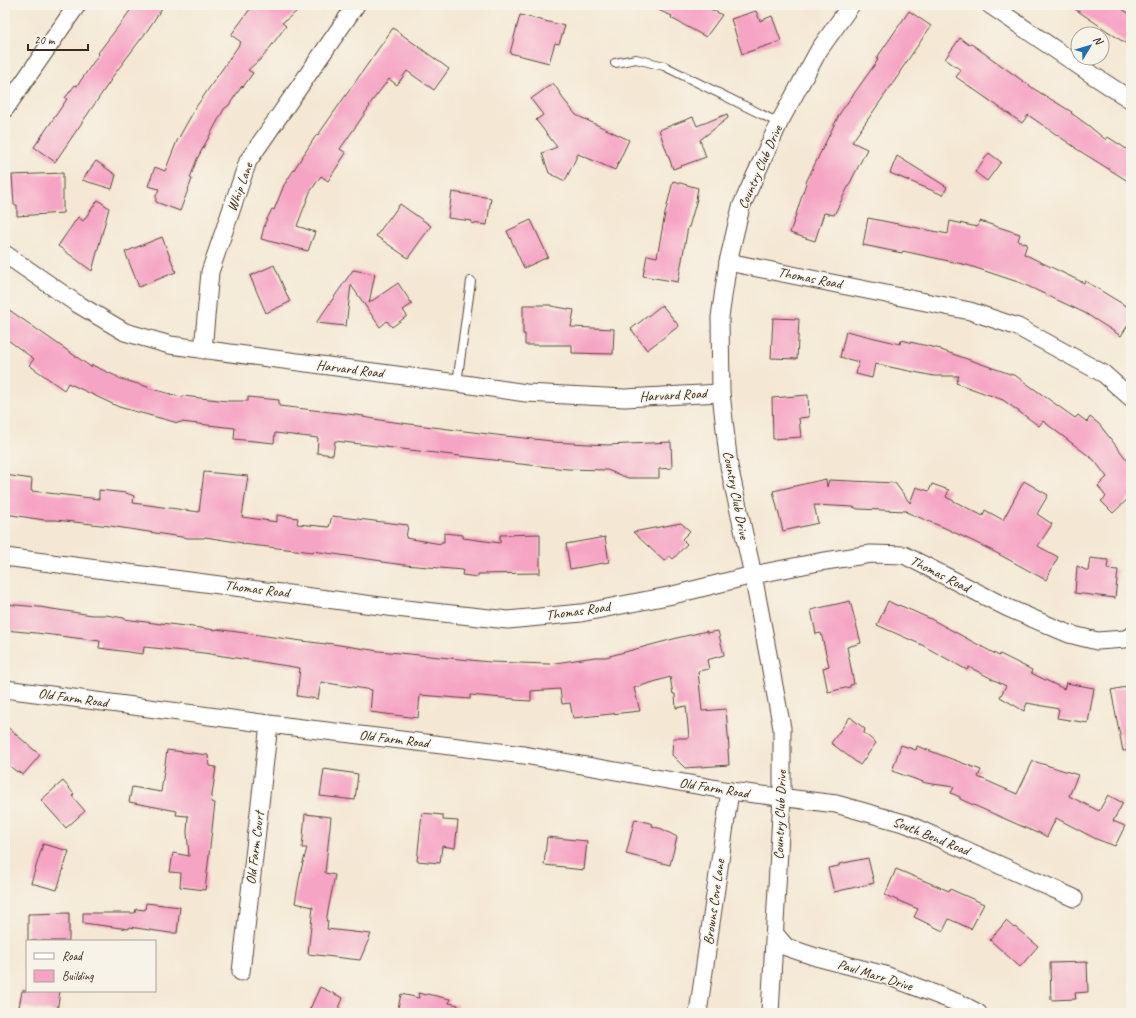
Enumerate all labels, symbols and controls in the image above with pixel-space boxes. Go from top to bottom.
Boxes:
scale bar [28,26,88,52]
north arrow [1070,26,1110,66]
text: 20 m [34,32,56,48]
text: N [1090,33,1107,49]
street label: Country Club Drive [734,121,787,211]
street label: Whip Lane [223,159,257,214]
street label: Thomas Road [777,264,846,293]
street label: Harvard Road [316,356,387,382]
street label: Harvard Road [639,385,709,405]
street label: Country Club Drive [719,449,753,542]
street label: Thomas Road [907,552,975,597]
street label: Thomas Road [224,577,292,602]
street label: Thomas Road [545,598,614,624]
street label: Old Farm Road [37,685,111,712]
street label: Old Farm Road [358,726,432,752]
street label: Country Club Drive [770,769,790,860]
street label: Old Farm Road [678,774,752,802]
street label: Old Farm Court [242,808,268,885]
street label: South Bend Road [890,813,974,860]
street label: Browns Cove Lane [700,857,729,946]
legend [26,940,156,992]
text: Road [62,948,84,964]
street label: Paul Marr Drive [836,956,916,995]
text: Building [62,968,94,984]

